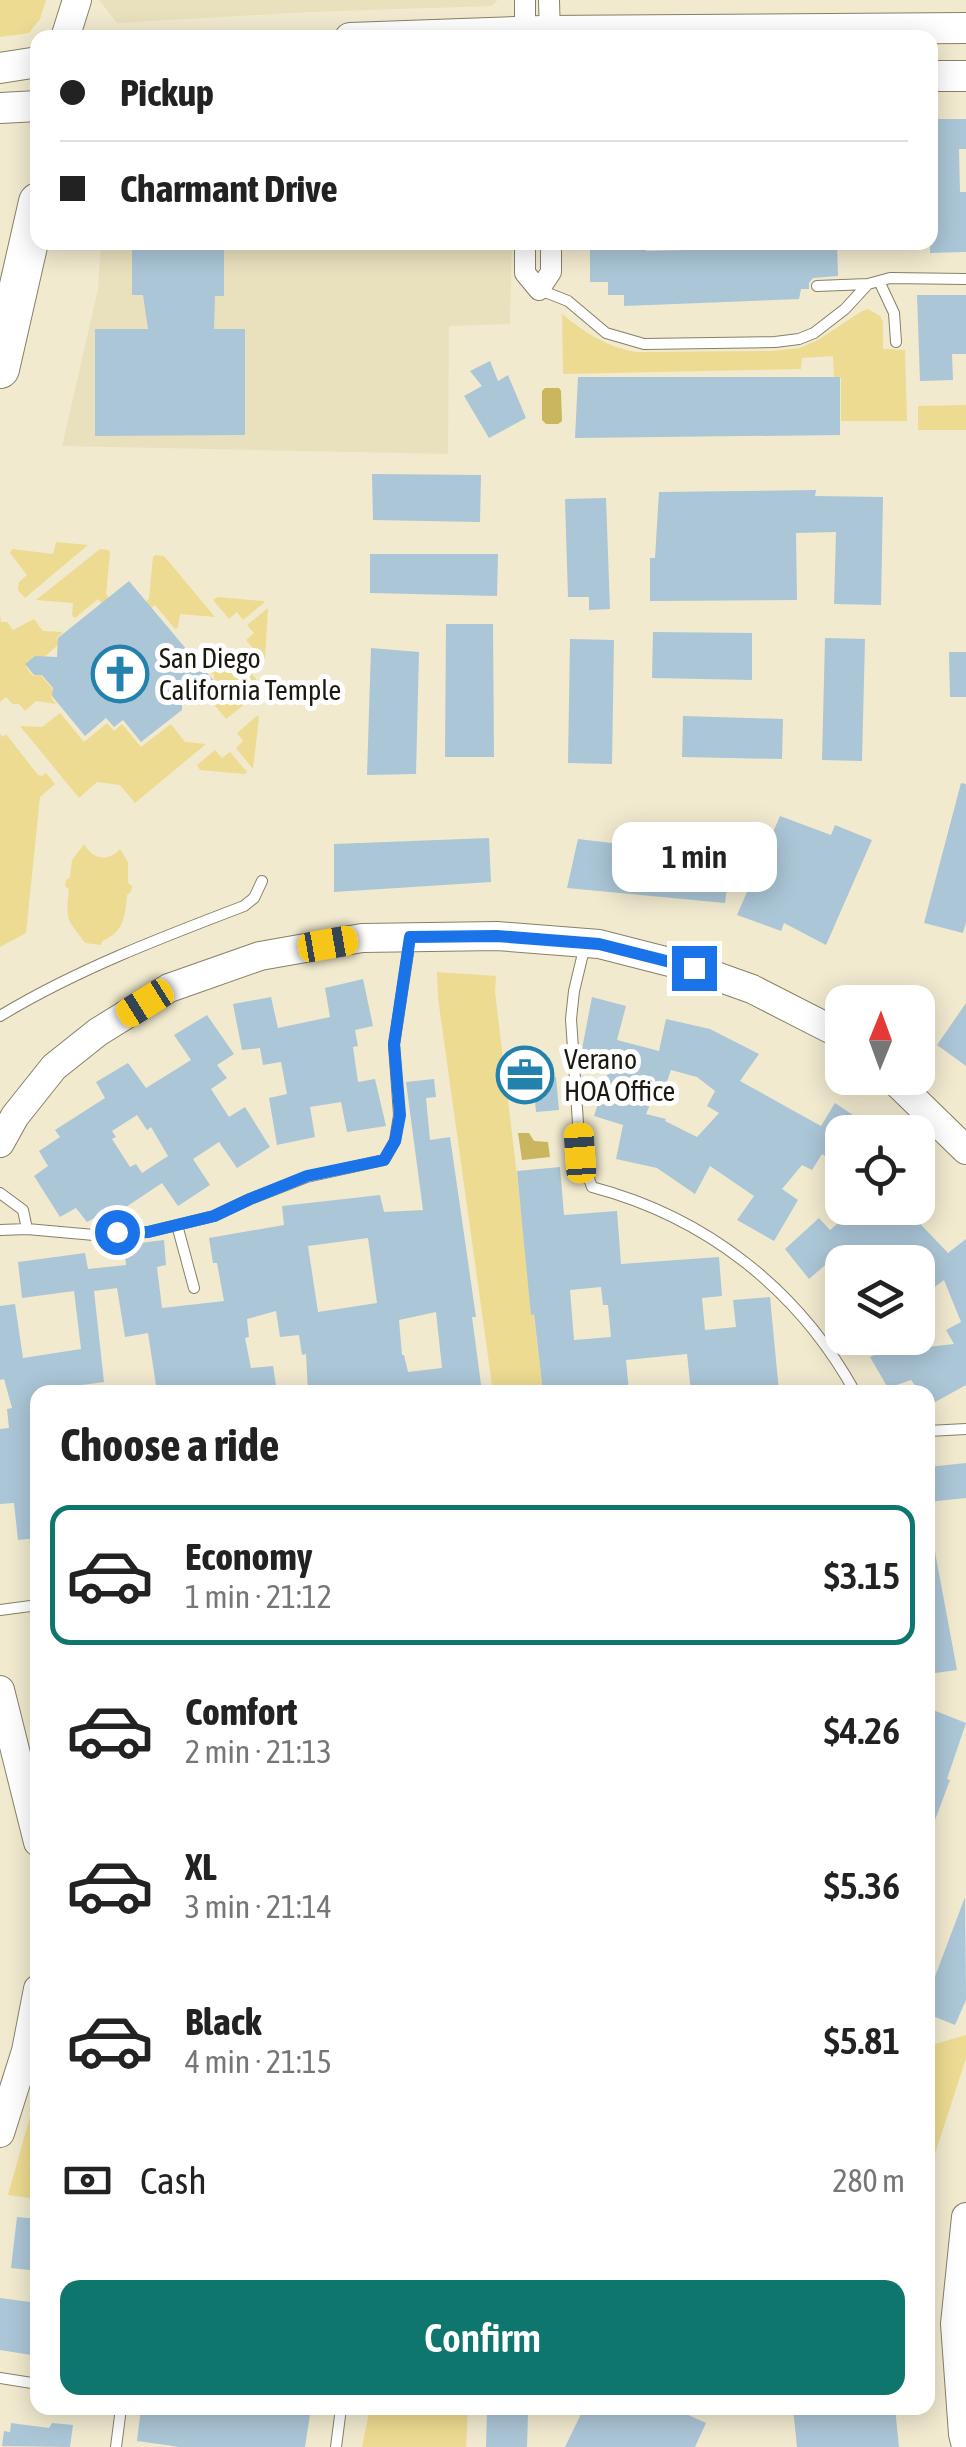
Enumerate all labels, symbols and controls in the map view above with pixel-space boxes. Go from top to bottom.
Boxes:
text: Pickup [120,71,214,114]
text: Charmant Drive [120,167,338,210]
place label: San Diego California Temple [159,642,341,706]
church icon: San Diego California Temple [90,644,150,704]
callout: 1 min [612,823,776,893]
text: 1 min [662,838,727,875]
car [296,924,360,964]
route end [672,946,717,991]
car [112,974,178,1032]
north arrow [825,985,935,1095]
map controls [825,985,935,1355]
place label: Verano HOA Office [564,1043,675,1107]
office icon: Verano HOA Office [495,1045,555,1105]
button: locate [825,1115,935,1225]
car [563,1122,597,1184]
route start [95,1210,140,1255]
button: layers [825,1245,935,1355]
text: Choose a ride [60,1419,279,1471]
icon: car [65,1530,155,1620]
text: Economy [185,1535,312,1578]
text: $3.15 [824,1554,900,1597]
text: 1 min · 21:12 [185,1578,332,1615]
icon: car [65,1685,155,1775]
text: Comfort [185,1690,297,1733]
text: $4.26 [824,1709,900,1752]
text: 2 min · 21:13 [185,1733,332,1770]
icon: car [65,1840,155,1930]
text: XL [185,1845,217,1888]
text: $5.36 [824,1864,900,1907]
text: 3 min · 21:14 [185,1888,332,1925]
icon: car [65,1995,155,2085]
text: Black [185,2000,262,2043]
text: $5.81 [824,2019,900,2062]
text: 4 min · 21:15 [185,2043,332,2080]
icon: cash [60,2153,115,2208]
text: Cash [140,2159,207,2202]
text: 280 m [832,2162,905,2199]
button: Confirm [60,2280,905,2395]

